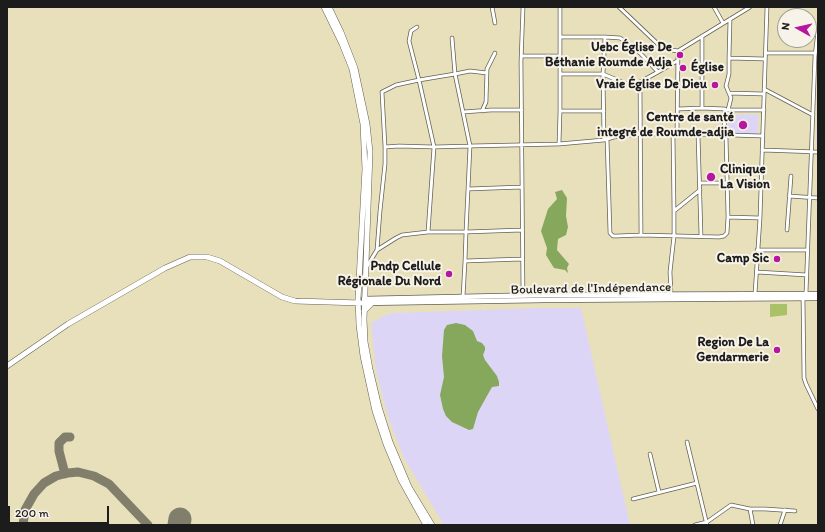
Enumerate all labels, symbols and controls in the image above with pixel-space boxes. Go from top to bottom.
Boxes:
north arrow [777,8,817,48]
text: N [779,22,793,31]
place label: Uebc Église De Béthanie Roumde Adja [545,40,672,71]
marker: Uebc Église De Béthanie Roumde Adja [675,50,685,60]
place label: Église [691,60,724,76]
marker: Église [678,63,688,73]
place label: Vraie Église De Dieu [596,77,707,93]
marker: Vraie Église De Dieu [710,80,720,90]
place label: Centre de santé integré de Roumde-adjia [597,110,734,141]
marker: Centre de santé integré de Roumde-adjia [737,119,749,131]
place label: Clinique La Vision [720,162,770,193]
marker: Clinique La Vision [705,171,717,183]
place label: Camp Sic [717,251,769,267]
marker: Camp Sic [772,254,782,264]
place label: Pndp Cellule Régionale Du Nord [338,259,441,290]
marker: Pndp Cellule Régionale Du Nord [444,269,454,279]
street label: Boulevard de l'Indépendance [511,280,671,298]
place label: Region De La Gendarmerie [696,335,769,366]
marker: Region De La Gendarmerie [772,345,782,355]
scale bar [10,498,111,524]
text: 200 m [15,506,49,520]

